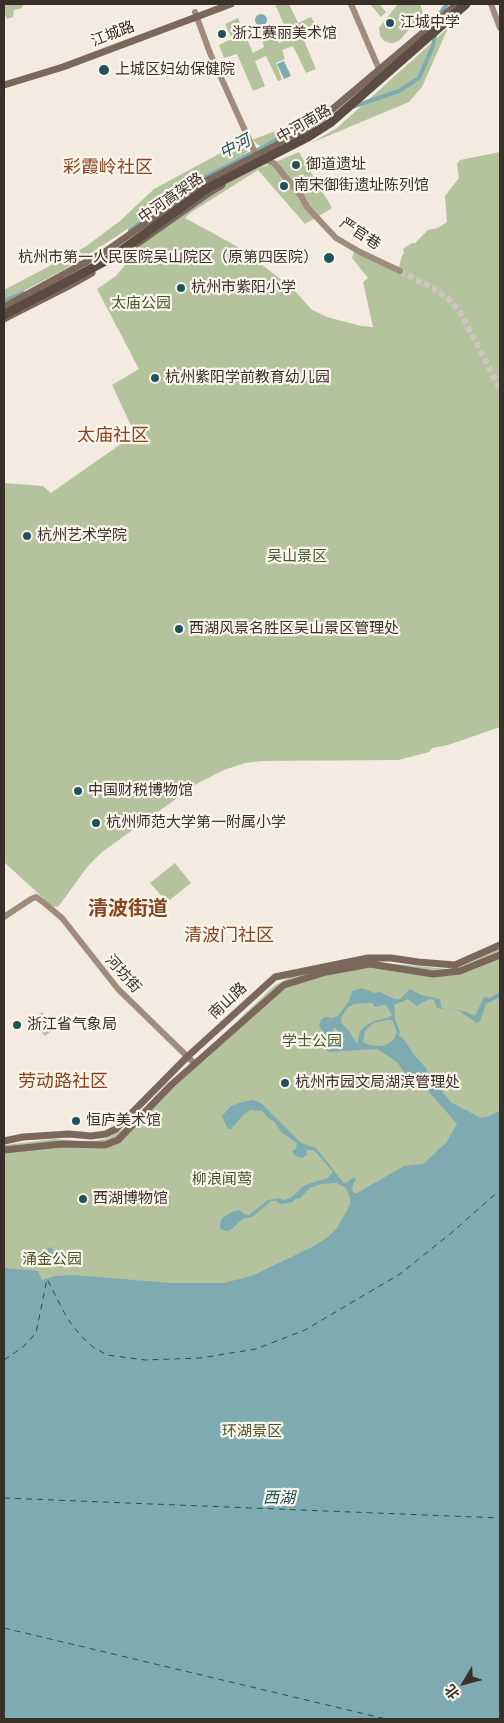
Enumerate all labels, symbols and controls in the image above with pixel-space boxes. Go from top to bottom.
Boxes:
place label: 江城中学 [400,14,460,32]
marker: 江城中学 [384,17,396,29]
street label: 江城路 [89,18,137,50]
place label: 浙江赛丽美术馆 [232,25,337,43]
marker: 浙江赛丽美术馆 [216,28,228,40]
place label: 上城区妇幼保健院 [115,61,235,79]
marker: 上城区妇幼保健院 [97,63,111,77]
street label: 中河南路 [274,101,334,147]
water label: 中河 [216,131,254,163]
place label: 御道遗址 [306,156,366,174]
district label: 彩霞岭社区 [63,157,153,179]
marker: 御道遗址 [290,159,302,171]
street label: 中河高架路 [135,169,207,227]
place label: 南宋御街遗址陈列馆 [294,177,429,195]
marker: 南宋御街遗址陈列馆 [278,180,290,192]
street label: 严官巷 [336,214,384,254]
place label: 杭州市第一人民医院吴山院区（原第四医院） [18,249,318,267]
marker: 杭州市第一人民医院吴山院区（原第四医院） [322,251,336,265]
place label: 杭州市紫阳小学 [191,279,296,297]
marker: 杭州市紫阳小学 [175,282,187,294]
park label: 太庙公园 [111,295,171,313]
place label: 杭州紫阳学前教育幼儿园 [165,369,330,387]
marker: 杭州紫阳学前教育幼儿园 [149,372,161,384]
district label: 太庙社区 [77,425,149,447]
place label: 杭州艺术学院 [37,527,127,545]
marker: 杭州艺术学院 [21,530,33,542]
park label: 吴山景区 [267,548,327,566]
place label: 西湖风景名胜区吴山景区管理处 [189,620,399,638]
marker: 西湖风景名胜区吴山景区管理处 [173,623,185,635]
place label: 中国财税博物馆 [88,782,193,800]
marker: 中国财税博物馆 [72,785,84,797]
place label: 杭州师范大学第一附属小学 [106,814,286,832]
marker: 杭州师范大学第一附属小学 [90,817,102,829]
district label: 清波街道 [88,897,168,921]
district label: 清波门社区 [184,925,274,947]
street label: 河坊街 [101,951,145,997]
street label: 南山路 [205,979,251,1023]
place label: 浙江省气象局 [27,1016,117,1034]
marker: 浙江省气象局 [11,1019,23,1031]
park label: 学士公园 [282,1033,342,1051]
district label: 劳动路社区 [18,1071,108,1093]
place label: 杭州市园文局湖滨管理处 [295,1074,460,1092]
marker: 杭州市园文局湖滨管理处 [279,1077,291,1089]
place label: 恒庐美术馆 [86,1112,161,1130]
marker: 恒庐美术馆 [70,1115,82,1127]
park label: 柳浪闻莺 [192,1171,252,1189]
place label: 西湖博物馆 [93,1190,168,1208]
marker: 西湖博物馆 [77,1193,89,1205]
park label: 涌金公园 [22,1251,82,1269]
park label: 环湖景区 [222,1423,282,1441]
water label: 西湖 [263,1488,295,1508]
north arrow [439,1658,489,1708]
text: 北 [441,1681,463,1703]

